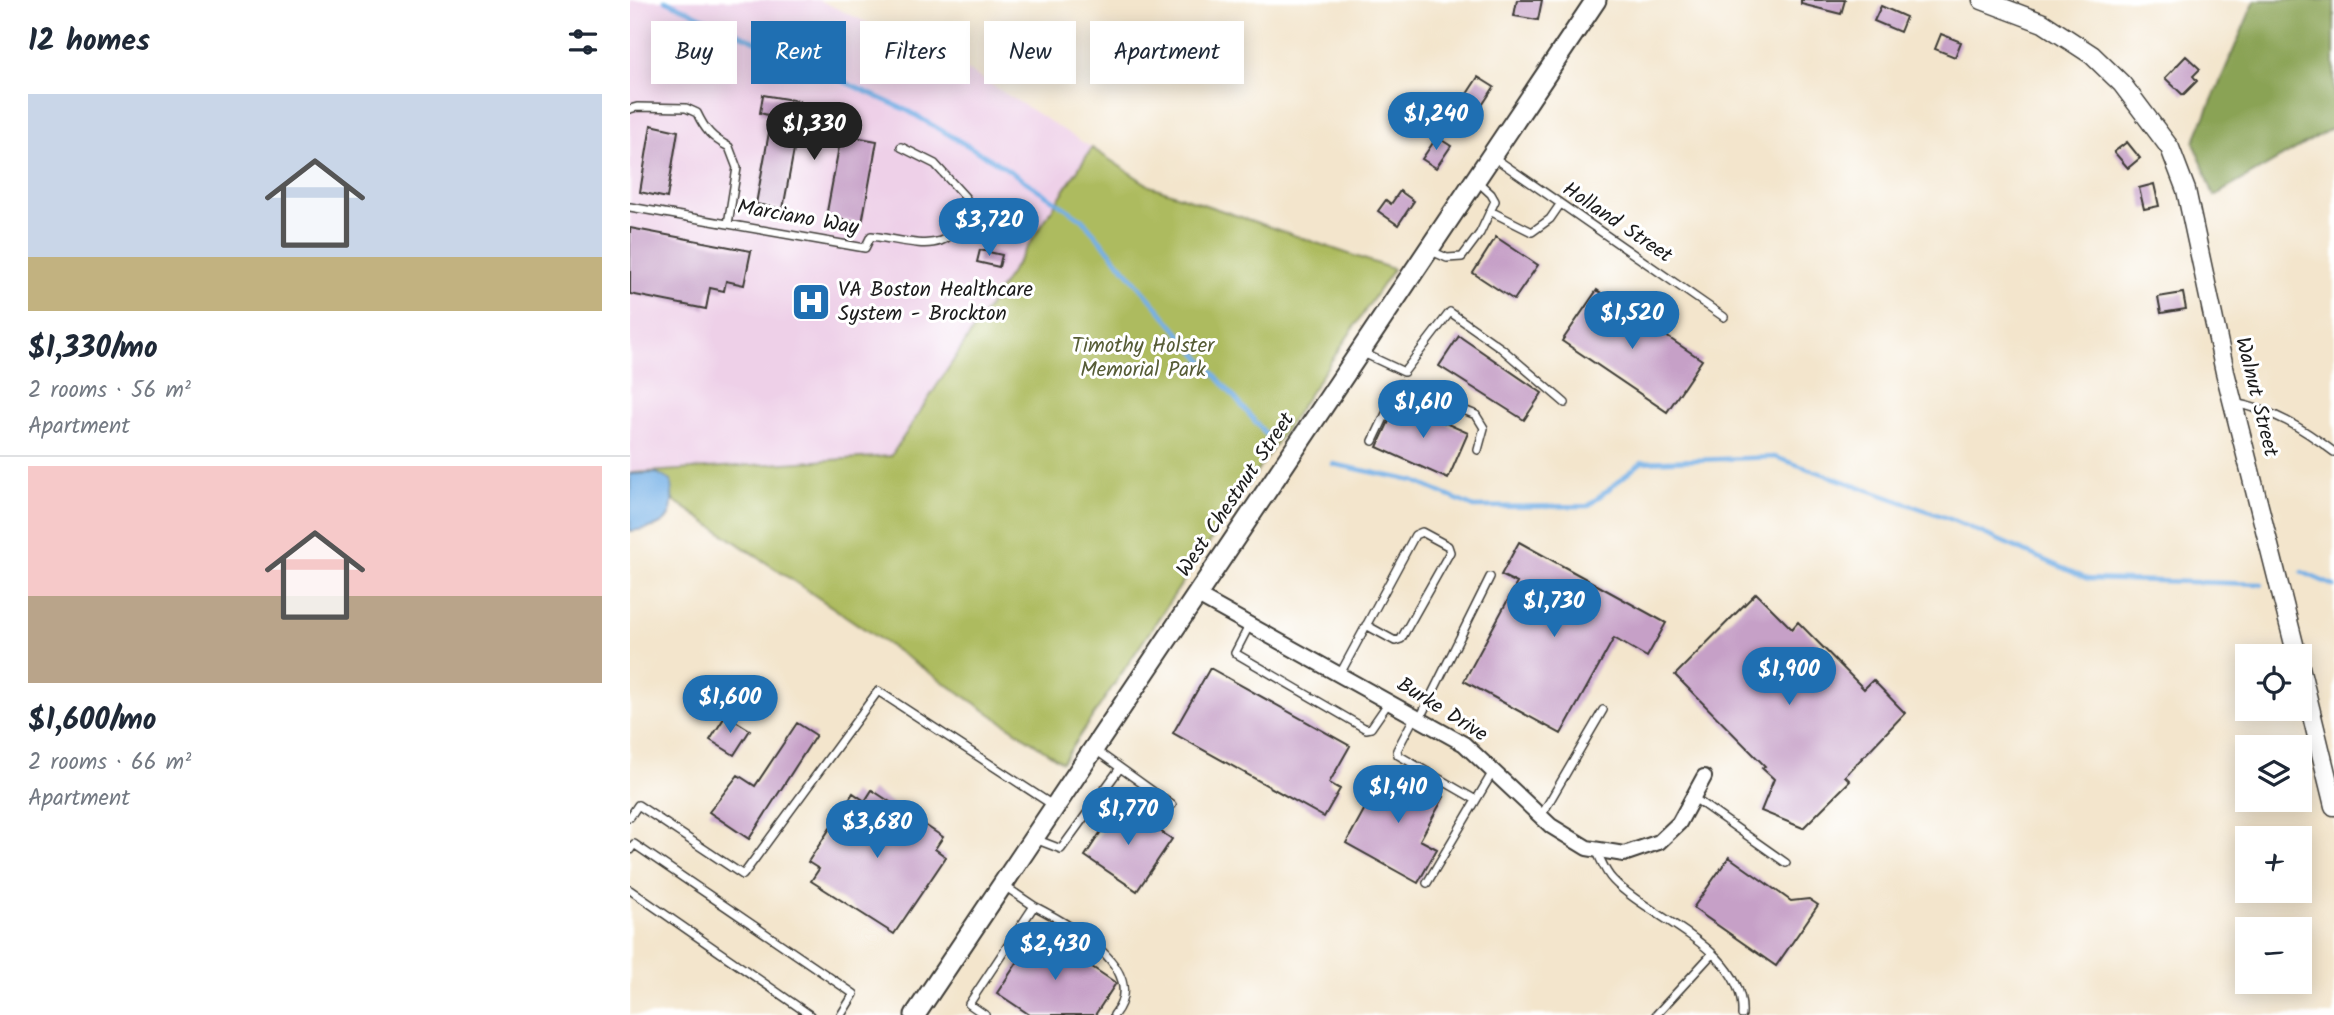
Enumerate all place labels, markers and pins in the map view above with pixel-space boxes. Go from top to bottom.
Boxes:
pin: $1,240 [1379,92,1493,152]
pin: $1,330 [757,102,871,162]
pin: $3,720 [932,198,1046,258]
place label: VA Boston Healthcare System - Brockton [838,274,1033,331]
hospital icon: VA Boston Healthcare System - Brockton [790,281,832,323]
pin: $1,520 [1575,292,1689,351]
pin: $1,610 [1366,380,1480,440]
pin: $1,730 [1497,580,1611,639]
pin: $1,900 [1732,648,1846,707]
pin: $1,600 [673,676,787,735]
pin: $1,410 [1341,766,1455,825]
pin: $1,770 [1071,788,1185,847]
pin: $3,680 [820,800,934,860]
pin: $2,430 [998,922,1112,982]

